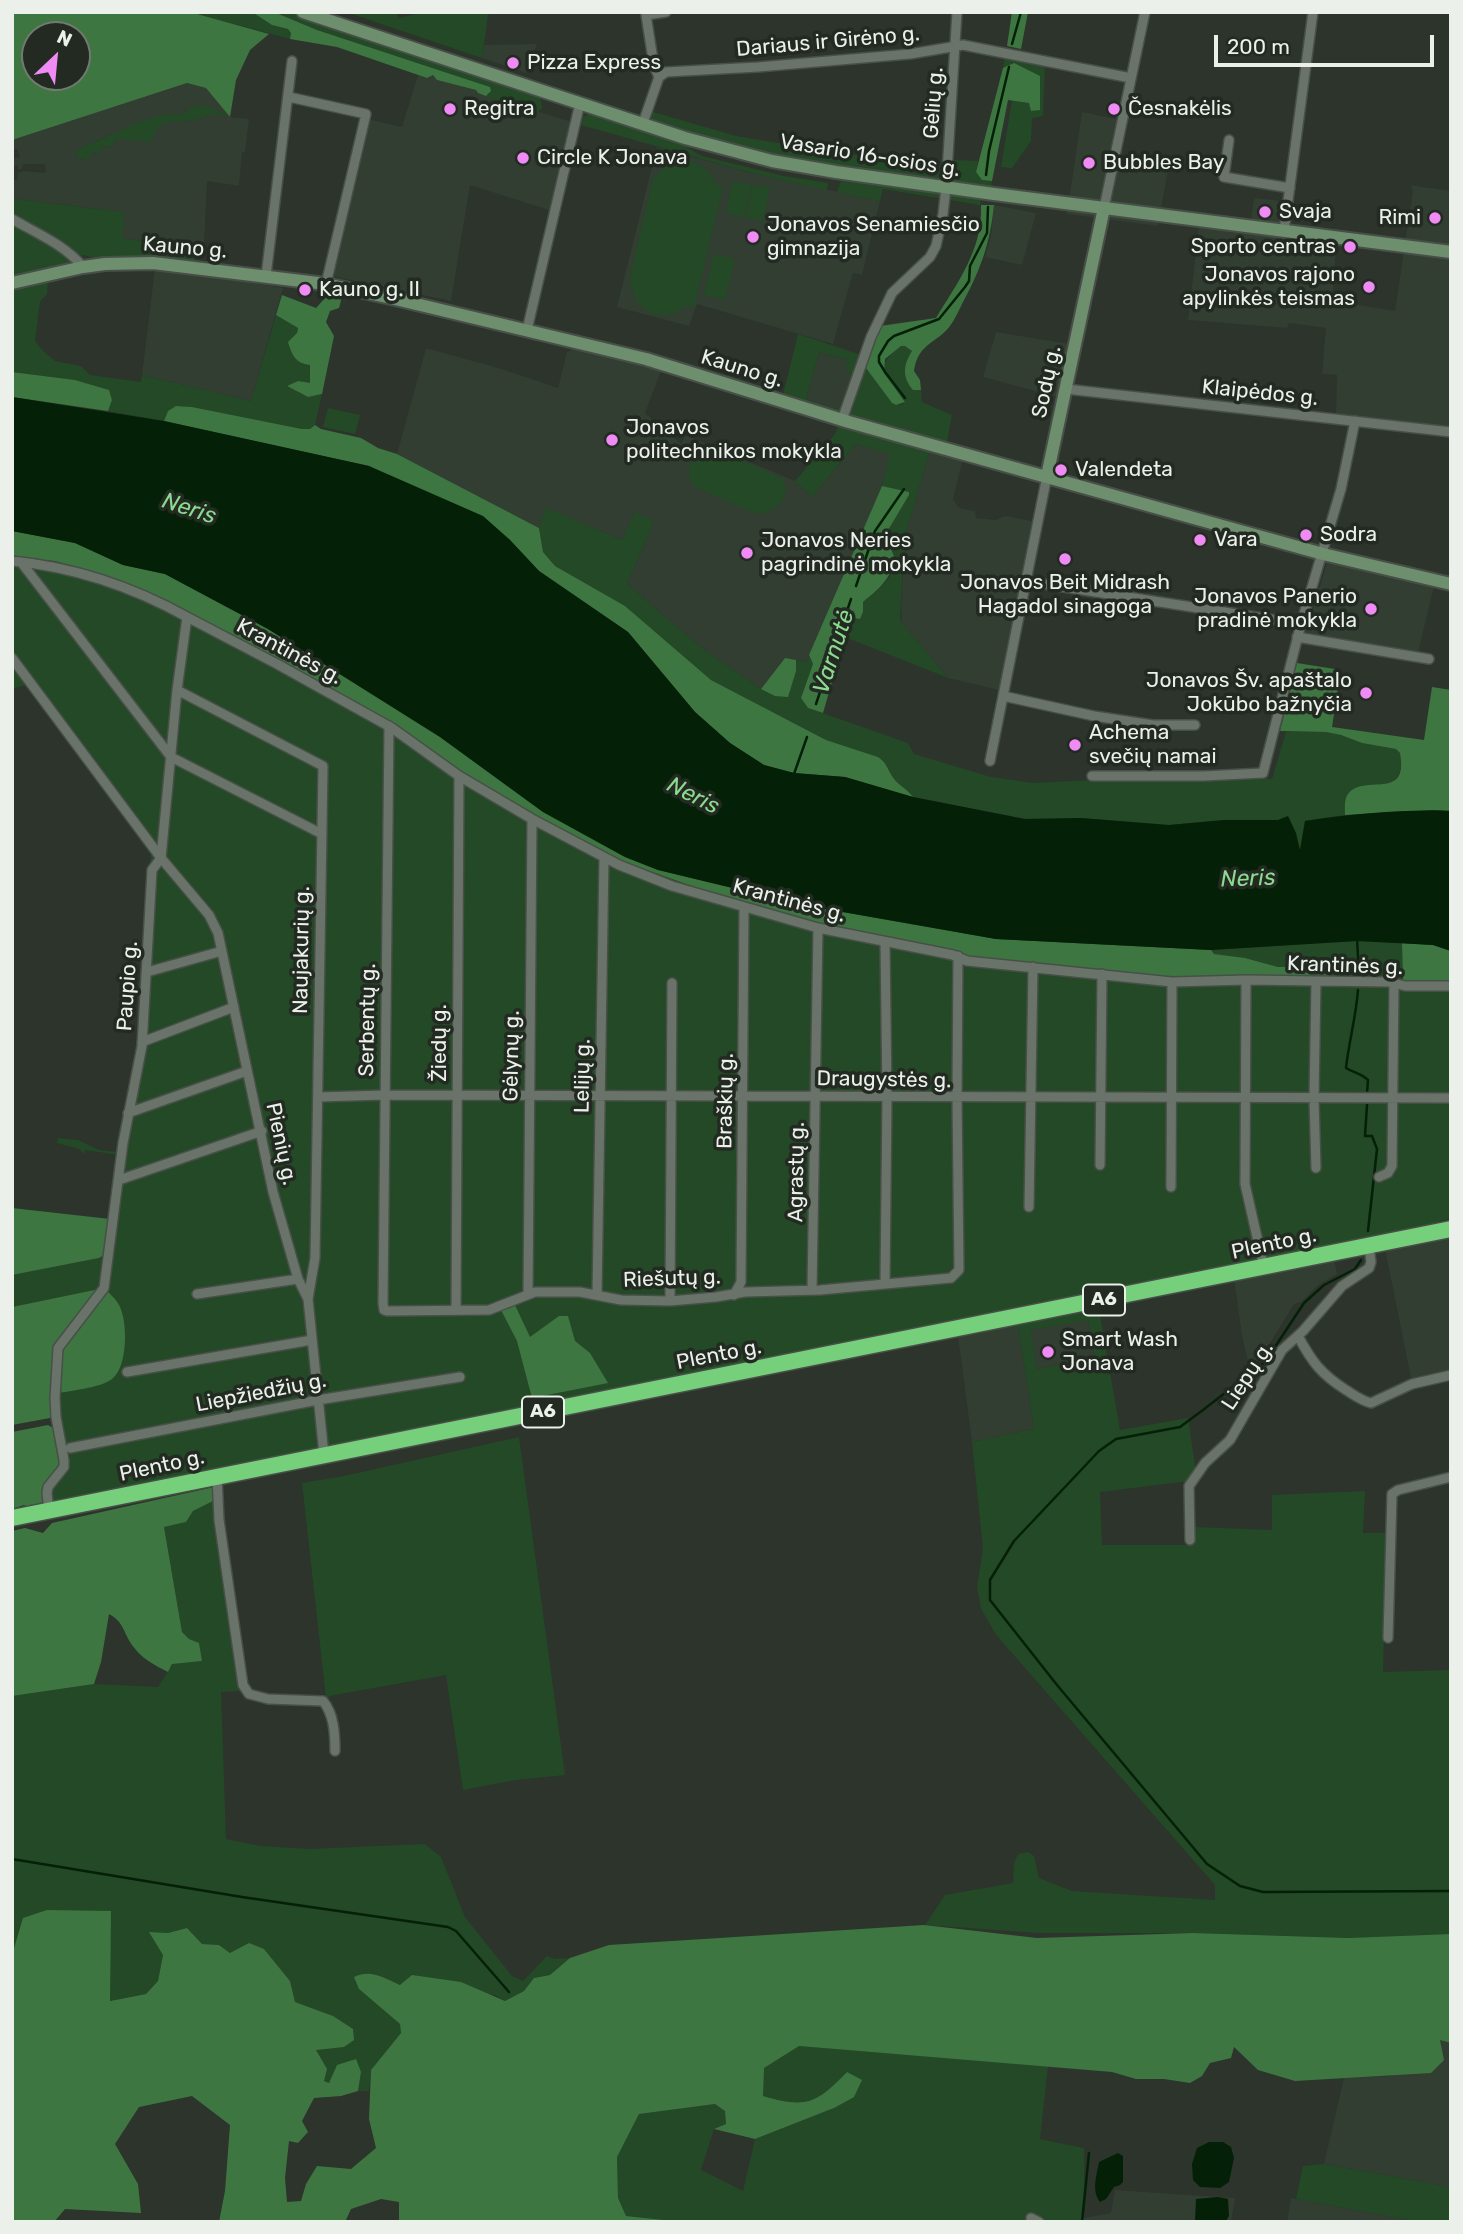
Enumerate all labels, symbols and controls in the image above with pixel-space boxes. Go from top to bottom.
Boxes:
north arrow [21,21,91,91]
street label: Dariaus ir Girėno g. [735,21,921,63]
scale bar [1218,21,1438,65]
text: N [53,25,76,52]
text: 200 m [1227,34,1290,59]
place label: Pizza Express [527,50,661,76]
marker: Pizza Express [505,55,521,71]
street label: Gėlių g. [919,66,949,140]
place label: Regitra [464,96,535,122]
place label: Česnakėlis [1128,96,1232,122]
marker: Regitra [442,101,458,117]
marker: Česnakėlis [1106,101,1122,117]
street label: Vasario 16-osios g. [778,129,962,183]
place label: Circle K Jonava [537,145,687,171]
marker: Circle K Jonava [515,150,531,166]
place label: Bubbles Bay [1103,150,1224,176]
marker: Bubbles Bay [1081,155,1097,171]
place label: Svaja [1279,199,1332,225]
marker: Svaja [1257,204,1273,220]
place label: Rimi [1378,205,1421,231]
marker: Rimi [1427,210,1443,226]
place label: Jonavos Senamiesčio gimnazija [767,212,980,262]
marker: Jonavos Senamiesčio gimnazija [745,229,761,245]
street label: Kauno g. [142,232,228,264]
place label: Sporto centras [1191,234,1336,260]
marker: Sporto centras [1342,239,1358,255]
place label: Jonavos rajono apylinkės teismas [1182,262,1355,312]
place label: Kauno g. II [319,277,420,303]
marker: Jonavos rajono apylinkės teismas [1361,279,1377,295]
marker: Kauno g. II [297,282,313,298]
street label: Sodų g. [1027,344,1067,420]
street label: Kauno g. [698,345,786,393]
street label: Klaipėdos g. [1201,374,1319,412]
place label: Jonavos politechnikos mokykla [626,415,842,465]
marker: Jonavos politechnikos mokykla [604,432,620,448]
place label: Valendeta [1075,457,1173,483]
marker: Valendeta [1053,462,1069,478]
water label: Neris [159,487,219,531]
place label: Sodra [1320,522,1377,548]
place label: Vara [1214,527,1258,553]
marker: Sodra [1298,527,1314,543]
place label: Jonavos Neries pagrindinė mokykla [761,528,951,578]
marker: Vara [1192,532,1208,548]
marker: Jonavos Neries pagrindinė mokykla [739,545,755,561]
marker: Jonavos Beit Midrash Hagadol sinagoga [1057,551,1073,567]
place label: Jonavos Beit Midrash Hagadol sinagoga [960,570,1170,620]
place label: Jonavos Panerio pradinė mokykla [1194,584,1357,634]
marker: Jonavos Panerio pradinė mokykla [1363,601,1379,617]
water label: Varnutė [807,606,861,698]
street label: Krantinės g. [232,614,346,690]
place label: Jonavos Šv. apaštalo Jokūbo bažnyčia [1146,668,1352,718]
marker: Jonavos Šv. apaštalo Jokūbo bažnyčia [1358,685,1374,701]
place label: Achema svečių namai [1089,720,1216,770]
marker: Achema svečių namai [1067,737,1083,753]
water label: Neris [662,771,724,821]
water label: Neris [1220,864,1276,894]
street label: Krantinės g. [730,874,848,928]
street label: Naujakurių g. [288,886,316,1014]
street label: Paupio g. [112,940,144,1032]
street label: Krantinės g. [1287,951,1403,981]
street label: Serbentų g. [354,963,382,1077]
street label: Žiedų g. [427,1004,453,1082]
street label: Gėlynų g. [499,1010,525,1102]
street label: Lelijų g. [570,1039,596,1113]
street label: Braškių g. [713,1053,739,1149]
street label: Draugystės g. [816,1066,952,1094]
street label: Pienių g. [260,1100,302,1188]
street label: Agrastų g. [784,1122,810,1222]
street label: Plento g. [1229,1223,1319,1265]
street label: Riešutų g. [623,1265,721,1293]
road number: A6 [1083,1284,1125,1316]
place label: Smart Wash Jonava [1062,1327,1178,1377]
street label: Plento g. [674,1334,764,1376]
street label: Liepų g. [1217,1337,1279,1415]
marker: Smart Wash Jonava [1040,1344,1056,1360]
street label: Liepžiedžių g. [194,1368,328,1418]
road number: A6 [522,1396,564,1428]
street label: Plento g. [117,1445,207,1487]

